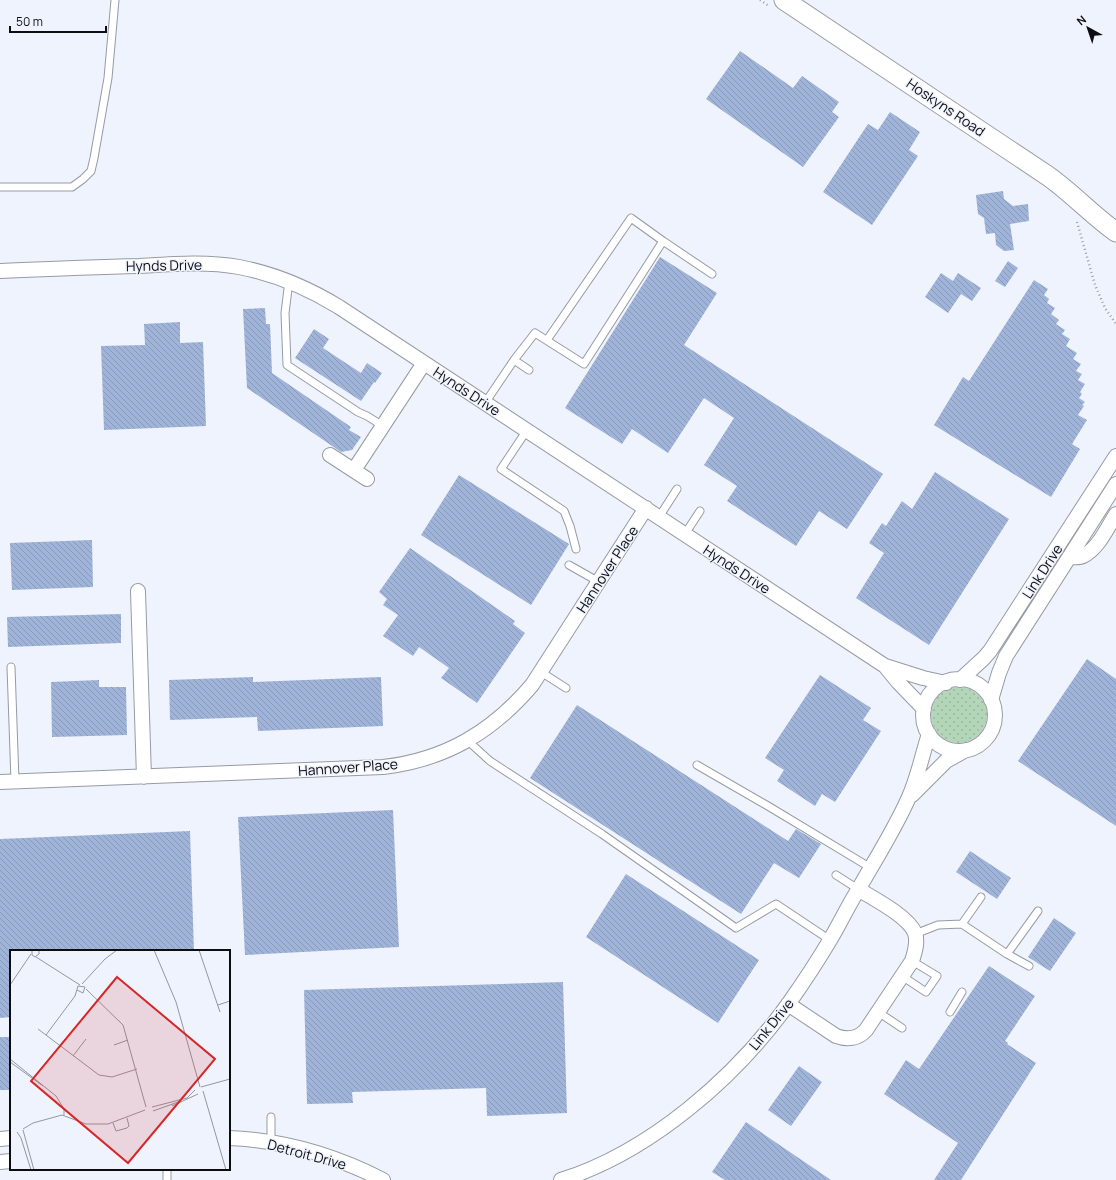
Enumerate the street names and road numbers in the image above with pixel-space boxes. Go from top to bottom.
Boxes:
street label: Hoskyns Road [903,74,989,140]
street label: Hynds Drive [126,255,202,275]
street label: Hynds Drive [430,362,504,420]
street label: Hannover Place [572,522,642,616]
street label: Hynds Drive [700,540,774,598]
street label: Link Drive [1017,540,1067,602]
street label: Hannover Place [297,754,399,780]
street label: Link Drive [744,994,798,1054]
street label: Detroit Drive [266,1134,348,1174]

